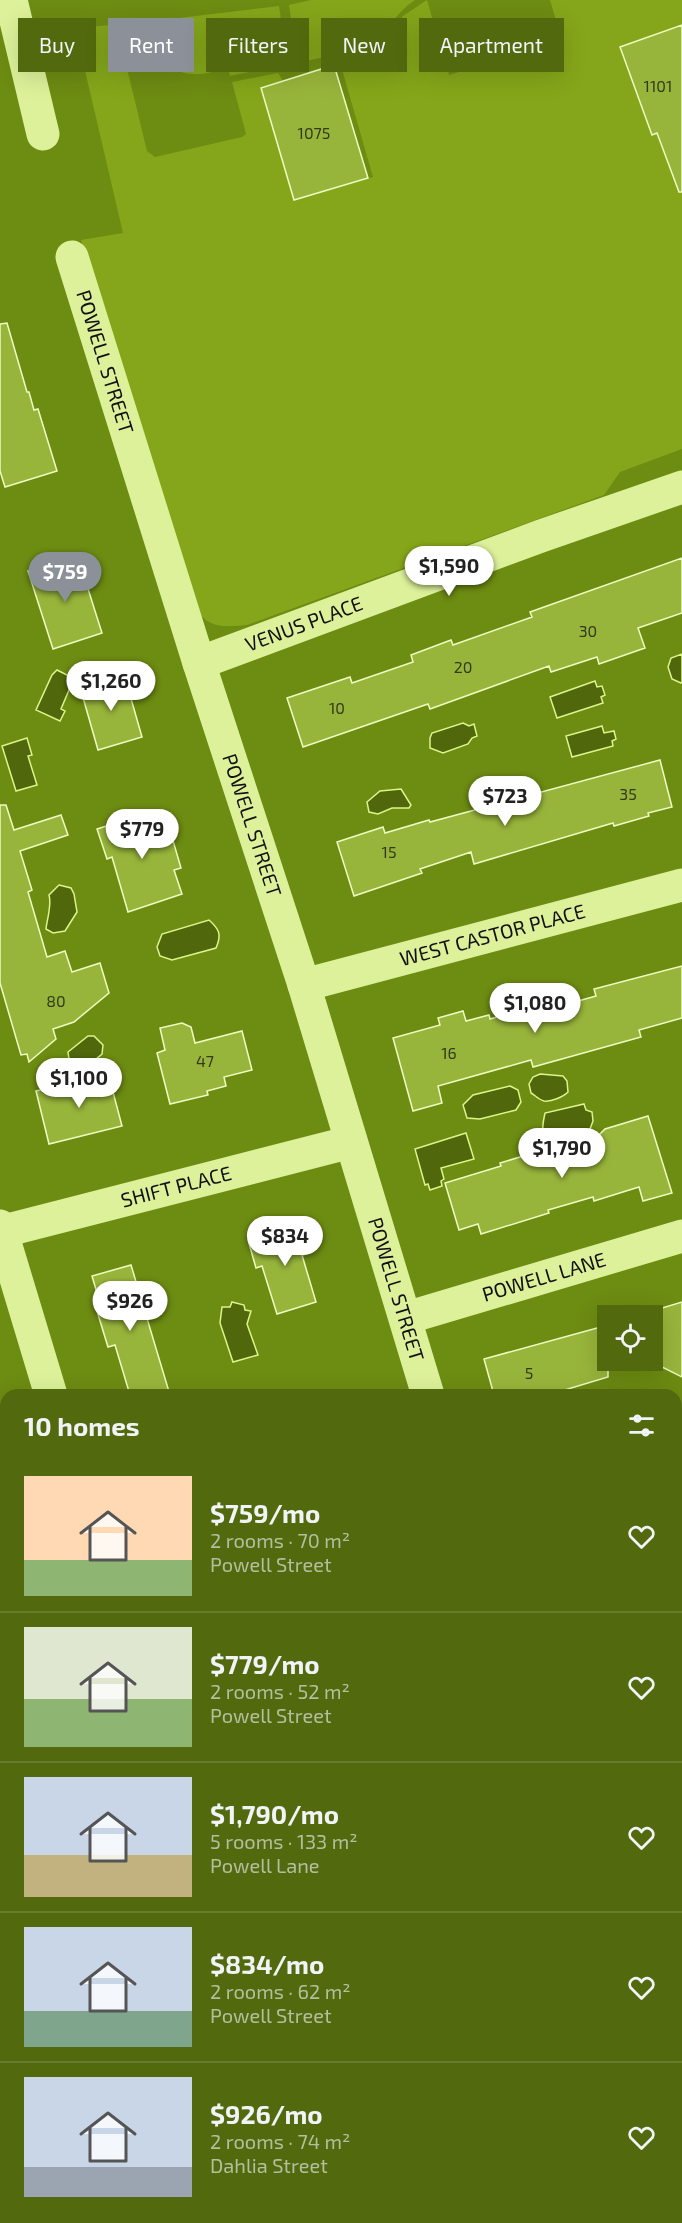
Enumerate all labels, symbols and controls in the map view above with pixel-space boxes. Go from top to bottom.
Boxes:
chip: Buy [18,18,96,72]
chip: Rent [108,18,194,72]
chip: Filters [206,18,309,72]
chip: New [321,18,407,72]
chip: Apartment [419,18,564,72]
house number: 1101 [644,76,672,95]
house number: 1075 [298,123,330,142]
street label: POWELL STREET [72,287,140,437]
pin: $1,590 [400,546,498,597]
pin: $759 [29,552,101,603]
text: $1,590 [419,553,479,577]
text: $759 [43,559,88,583]
street label: VENUS PLACE [242,590,366,656]
house number: 30 [579,621,597,640]
house number: 20 [454,657,472,676]
pin: $1,260 [62,661,160,712]
text: $1,260 [80,668,142,692]
house number: 10 [329,698,345,717]
street label: POWELL STREET [218,750,287,900]
pin: $723 [469,776,541,827]
text: $723 [482,783,528,807]
house number: 35 [619,784,637,803]
pin: $779 [106,809,178,860]
text: $779 [120,816,164,840]
house number: 15 [382,842,396,861]
street label: WEST CASTOR PLACE [397,898,588,970]
pin: $1,080 [486,983,584,1034]
text: $1,080 [504,990,566,1014]
house number: 80 [46,991,66,1010]
house number: 16 [441,1043,457,1062]
house number: 47 [196,1051,214,1070]
pin: $1,100 [30,1058,128,1109]
text: $1,100 [50,1065,108,1089]
pin: $1,790 [513,1128,611,1179]
text: $1,790 [532,1135,592,1159]
street label: SHIFT PLACE [118,1160,234,1212]
street label: POWELL STREET [364,1214,430,1364]
pin: $834 [249,1216,321,1267]
text: $834 [261,1223,309,1247]
street label: POWELL LANE [479,1246,609,1306]
pin: $926 [94,1281,166,1332]
text: $926 [107,1288,153,1312]
map controls [597,1305,663,1371]
button: locate [597,1305,663,1371]
house number: 5 [525,1363,533,1382]
icon: filters [625,1409,658,1442]
text: 10 homes [24,1410,140,1441]
text: $759/mo [210,1497,320,1528]
icon: home [72,1500,144,1572]
icon: heart [625,1520,658,1553]
text: 2 rooms · 70 m² [210,1528,350,1552]
text: Powell Street [210,1552,332,1576]
text: $779/mo [210,1648,320,1679]
icon: home [72,1651,144,1723]
icon: heart [625,1671,658,1704]
text: 2 rooms · 52 m² [210,1679,350,1703]
text: Powell Street [210,1703,332,1727]
text: $1,790/mo [210,1798,339,1829]
icon: home [72,1801,144,1873]
icon: heart [625,1821,658,1854]
text: 5 rooms · 133 m² [210,1829,357,1853]
text: Powell Lane [210,1853,320,1877]
text: $834/mo [210,1948,324,1979]
icon: home [72,1951,144,2023]
icon: heart [625,1971,658,2004]
text: 2 rooms · 62 m² [210,1979,350,2003]
text: Powell Street [210,2003,332,2027]
text: $926/mo [210,2098,323,2129]
icon: home [72,2101,144,2173]
icon: heart [625,2121,658,2154]
text: 2 rooms · 74 m² [210,2129,350,2153]
text: Dahlia Street [210,2153,328,2177]

